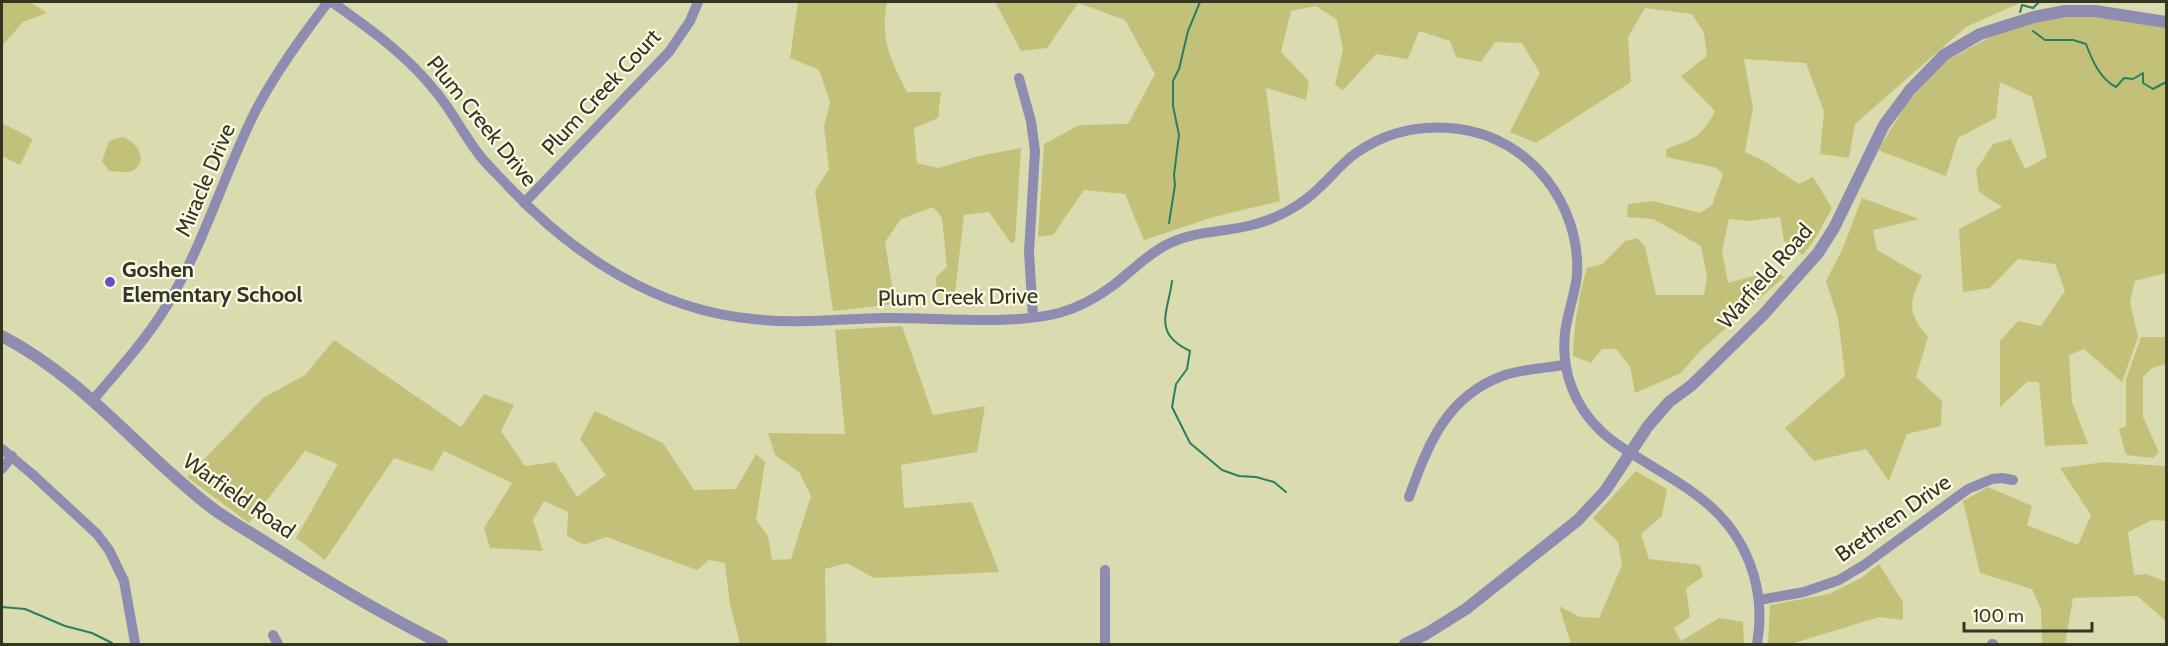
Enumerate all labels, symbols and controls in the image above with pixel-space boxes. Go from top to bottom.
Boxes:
street label: Plum Creek Court [536,23,667,160]
street label: Plum Creek Drive [421,50,543,192]
street label: Miracle Drive [169,119,241,241]
street label: Warfield Road [1712,218,1818,334]
place label: Goshen Elementary School [122,256,302,308]
marker: Goshen Elementary School [103,275,117,289]
street label: Plum Creek Drive [878,282,1038,312]
street label: Warfield Road [178,447,300,545]
street label: Brethren Drive [1830,468,1956,568]
scale bar [1964,595,2092,633]
text: 100 m [1973,605,2024,627]

